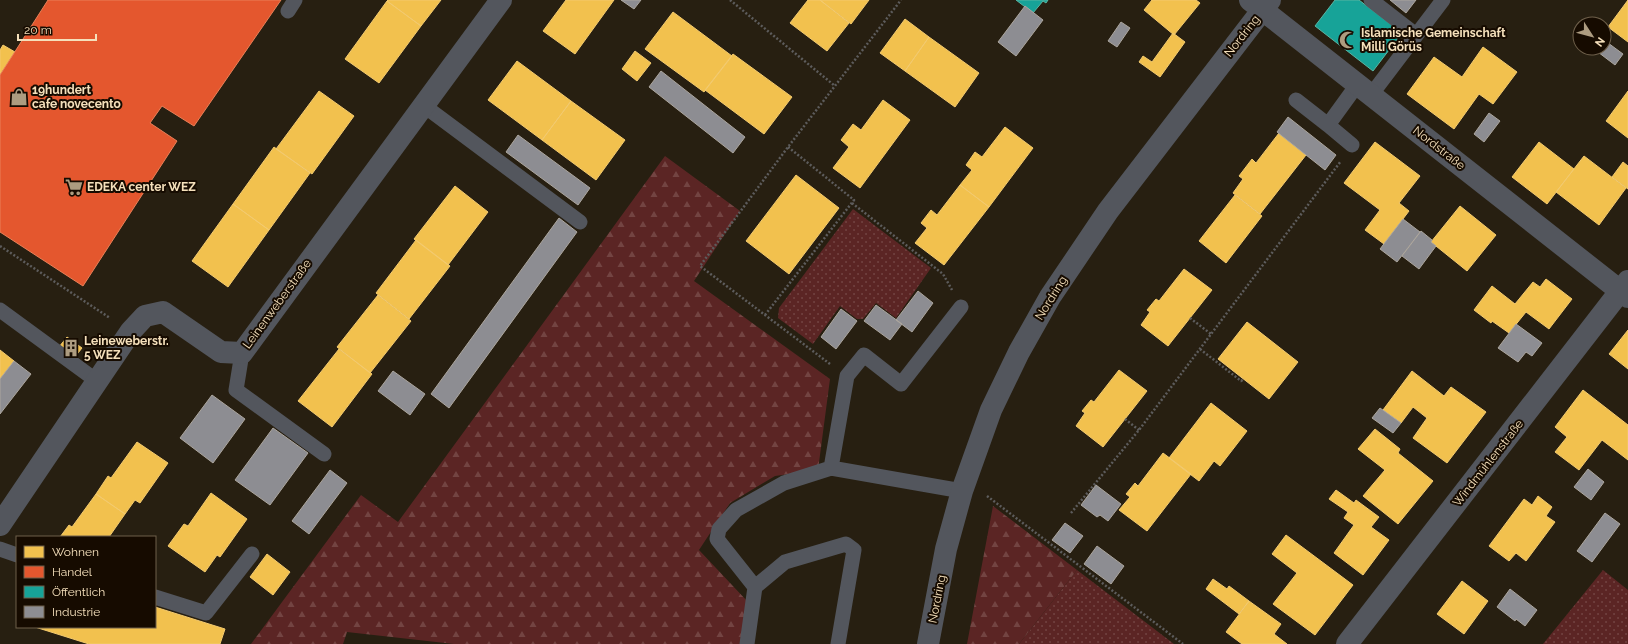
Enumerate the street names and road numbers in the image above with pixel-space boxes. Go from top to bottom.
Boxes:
street label: Nordring [1221,12,1263,60]
street label: Nordstraße [1410,123,1468,173]
street label: Leinenweberstraße [240,257,314,351]
street label: Nordring [1032,273,1070,323]
street label: Windmühlenstraße [1450,417,1526,509]
street label: Nordring [925,574,949,624]

